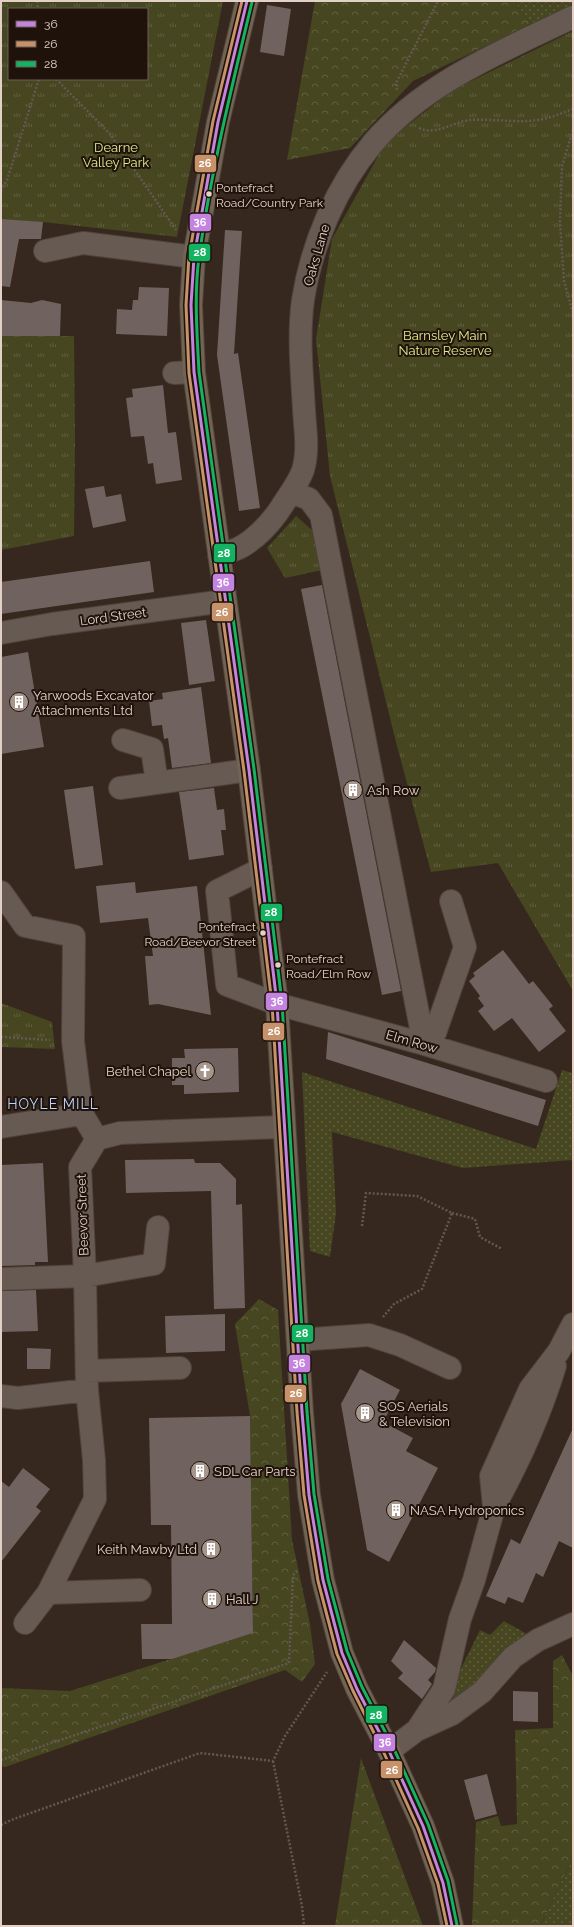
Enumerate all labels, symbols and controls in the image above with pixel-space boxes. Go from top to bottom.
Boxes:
legend [8,8,148,80]
text: 36 [44,17,58,31]
text: 26 [44,37,58,51]
text: 28 [44,57,57,71]
park label: Dearne Valley Park [83,140,149,170]
line badge: 26 [194,154,217,173]
text: 26 [199,157,212,170]
place label: Pontefract Road/Country Park [216,181,324,210]
marker: Pontefract Road/Country Park [204,189,214,199]
line badge: 36 [189,213,212,232]
text: 36 [194,216,207,229]
street label: Oaks Lane [301,222,332,288]
line badge: 28 [188,243,211,262]
text: 28 [194,246,207,259]
park label: Barnsley Main Nature Reserve [398,328,492,358]
line badge: 28 [213,543,236,563]
text: 28 [218,547,231,560]
line badge: 36 [212,573,235,592]
text: 36 [217,576,230,589]
line badge: 26 [211,602,234,622]
street label: Lord Street [79,604,148,629]
text: 26 [216,606,229,619]
place label: Yarwoods Excavator Attachments Ltd [33,688,154,718]
building icon: Yarwoods Excavator Attachments Ltd [8,691,30,713]
building icon: Ash Row [342,779,364,801]
place label: Ash Row [367,783,420,798]
line badge: 28 [260,903,283,922]
text: 28 [265,906,278,919]
place label: Pontefract Road/Beevor Street [144,920,256,949]
marker: Pontefract Road/Beevor Street [258,928,268,938]
place label: Pontefract Road/Elm Row [286,952,371,981]
marker: Pontefract Road/Elm Row [273,960,283,970]
line badge: 36 [265,992,288,1011]
text: 36 [271,995,284,1008]
line badge: 26 [262,1022,285,1041]
text: 26 [268,1025,281,1038]
street label: Elm Row [384,1027,440,1056]
church icon: Bethel Chapel [194,1060,216,1082]
place label: Bethel Chapel [106,1064,191,1079]
district label: HOYLE MILL [7,1096,99,1112]
street label: Beevor Street [74,1173,91,1256]
line badge: 28 [291,1324,314,1343]
text: 28 [296,1327,309,1340]
line badge: 36 [288,1354,311,1373]
text: 36 [293,1357,306,1370]
line badge: 26 [284,1384,307,1403]
text: 26 [290,1387,303,1400]
place label: SOS Aerials & Television [379,1399,450,1429]
building icon: SOS Aerials & Television [354,1402,376,1424]
building icon: SDL Car Parts [189,1460,211,1482]
place label: SDL Car Parts [214,1464,296,1479]
building icon: NASA Hydroponics [385,1499,407,1521]
place label: NASA Hydroponics [410,1503,524,1518]
building icon: Keith Mawby Ltd [200,1538,222,1560]
place label: Keith Mawby Ltd [97,1542,197,1557]
building icon: Hall J [201,1588,223,1610]
place label: Hall J [226,1592,259,1607]
line badge: 28 [365,1705,388,1724]
text: 28 [370,1709,383,1722]
line badge: 36 [373,1733,396,1752]
text: 36 [379,1736,392,1749]
line badge: 26 [380,1760,403,1779]
text: 26 [386,1764,399,1777]

